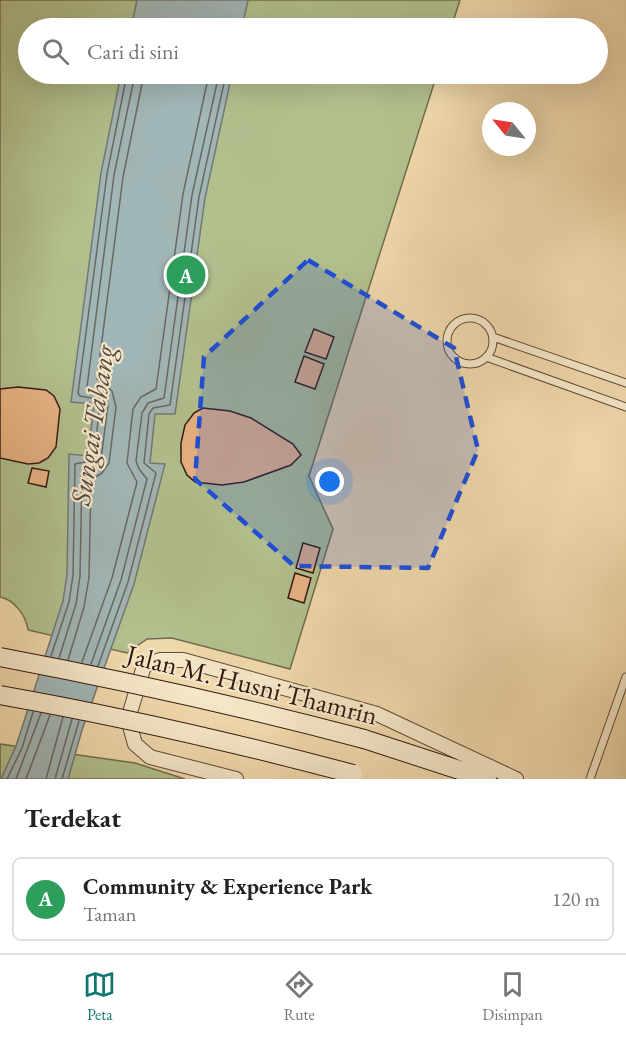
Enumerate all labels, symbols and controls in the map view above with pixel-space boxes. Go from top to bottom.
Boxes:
search box [18,18,608,84]
icon: search [39,35,72,68]
text: Cari di sini [87,37,179,66]
north arrow [482,102,536,156]
pin: A [166,252,206,298]
water label: Sungai Tahang [61,341,123,508]
your location [315,467,344,496]
street label: Jalan M. Husni Thamrin [121,636,381,733]
text: Terdekat [24,801,121,835]
text: Community & Experience Park [83,872,372,901]
text: A [38,886,53,912]
text: 120 m [552,886,600,912]
text: Taman [83,901,136,927]
tab: Peta [83,968,116,1025]
tab: Rute [283,968,316,1025]
tab: Disimpan [482,968,543,1025]

